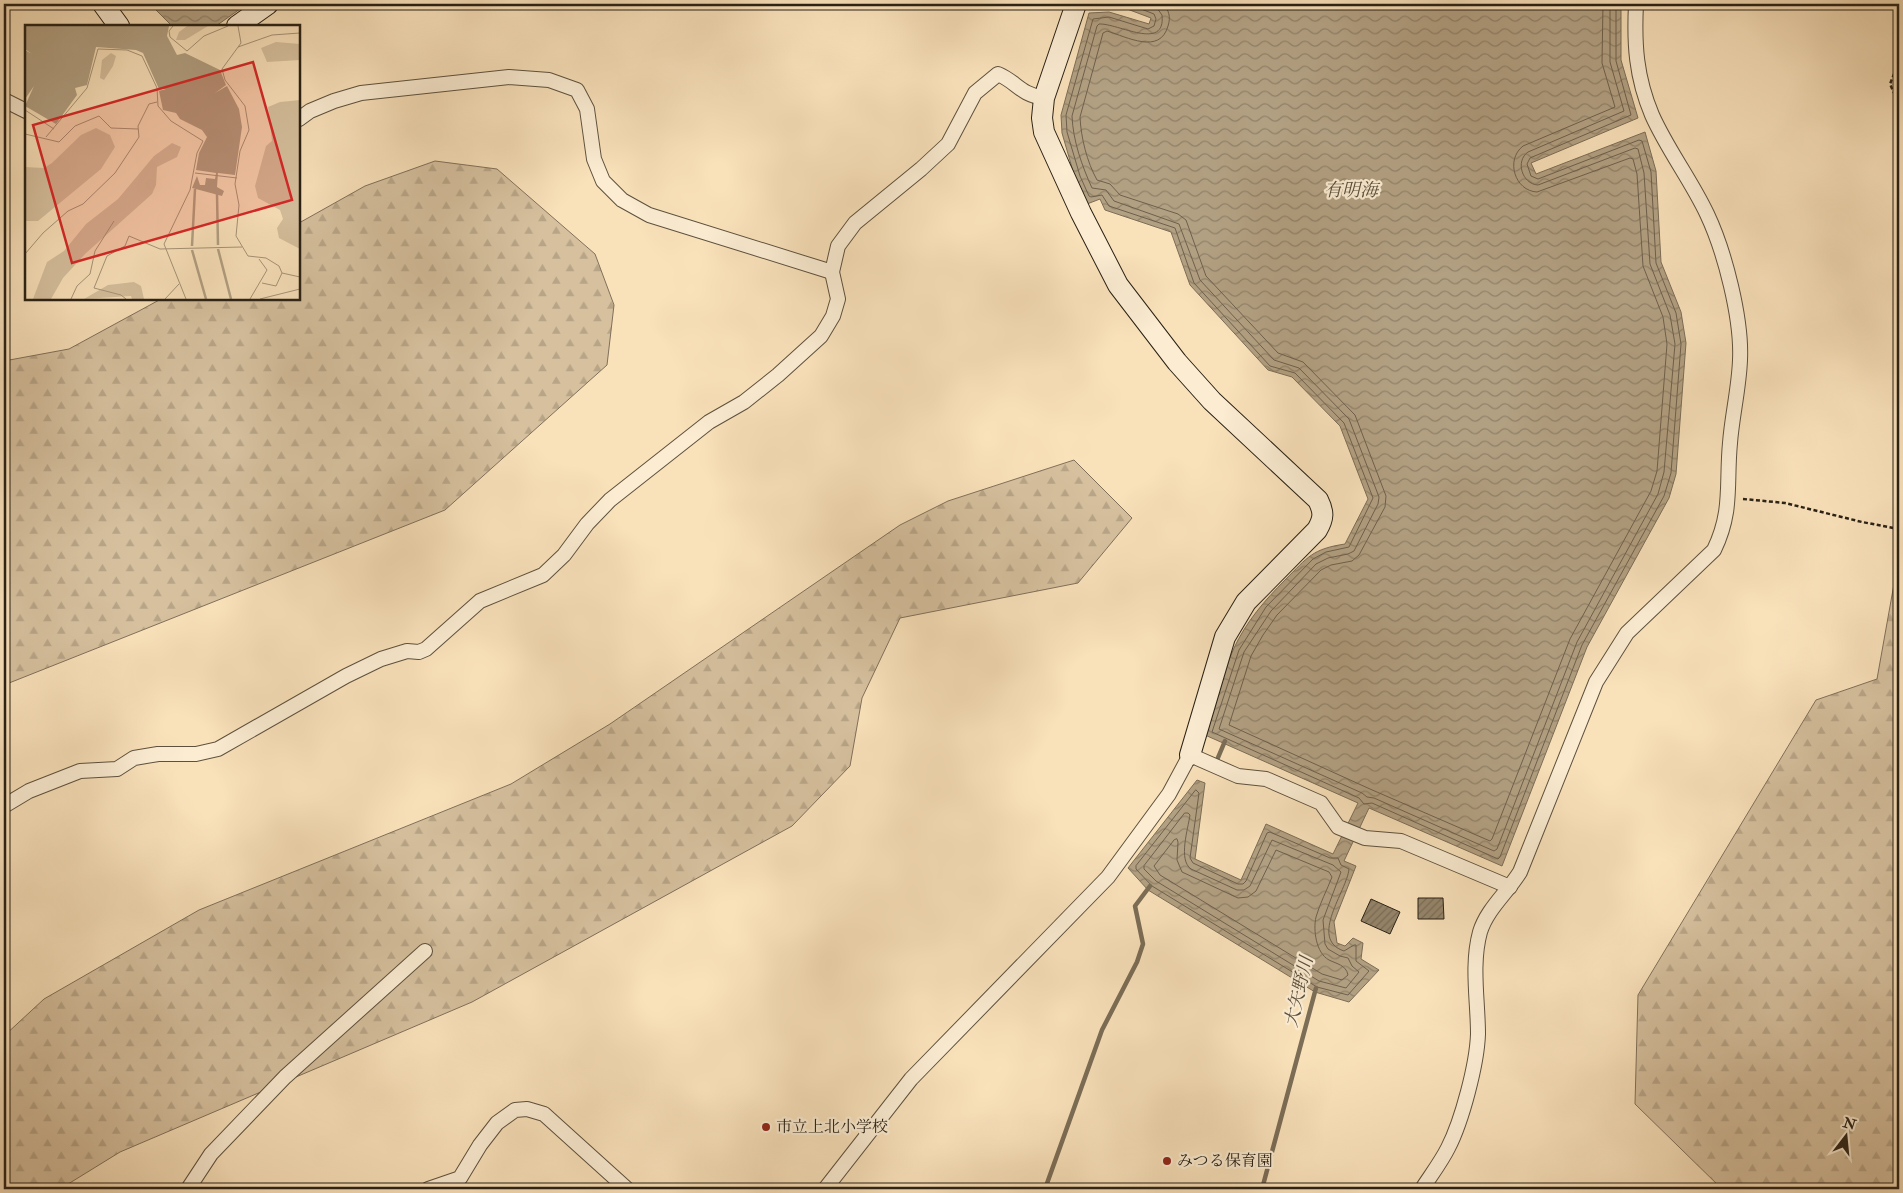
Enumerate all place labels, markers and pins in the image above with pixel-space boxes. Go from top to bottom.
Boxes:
place label: 市立上北小学校 [776,1117,888,1137]
marker: 市立上北小学校 [760,1121,772,1133]
place label: みつる保育園 [1177,1151,1273,1171]
marker: みつる保育園 [1161,1155,1173,1167]

